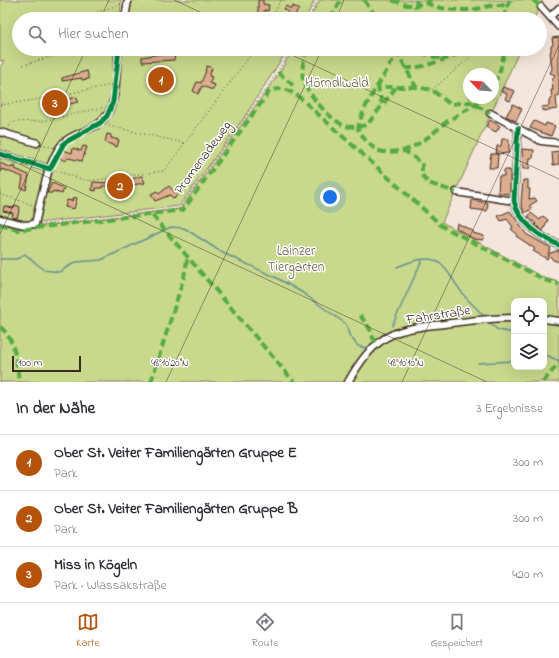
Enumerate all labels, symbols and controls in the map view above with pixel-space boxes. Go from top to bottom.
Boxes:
search box [12,12,547,56]
icon: search [26,23,48,45]
text: Hier suchen [58,23,129,45]
pin: 1 [148,65,174,95]
north arrow [463,68,499,104]
park label: Hörndlwald [305,73,369,94]
pin: 3 [42,88,68,118]
street label: Promenadeweg [169,117,238,200]
pin: 2 [107,171,133,201]
your location [320,187,340,207]
park label: Lainzer Tiergarten [267,241,325,279]
map controls [511,298,547,370]
button: locate [511,298,547,334]
street label: Fahrstraße [404,300,473,331]
button: layers [511,334,547,370]
scale bar [12,354,81,373]
text: 100 m [18,355,42,371]
text: 48°10'20"N [151,356,189,371]
text: 48°10'10"N [388,356,424,371]
text: In der Nähe [16,396,95,421]
text: 3 Ergebnisse [476,399,543,418]
text: Ober St. Veiter Familiengärten Gruppe E [54,442,297,464]
text: 1 [27,453,31,472]
text: 300 m [513,453,543,472]
text: Park [54,464,78,483]
text: Ober St. Veiter Familiengärten Gruppe B [54,498,298,520]
text: 2 [26,509,32,528]
text: 300 m [513,509,543,528]
text: Park [54,520,78,539]
text: Miss in Kögeln [54,554,137,576]
text: 3 [26,565,32,584]
text: 420 m [512,565,543,584]
text: Park · Wlassakstraße [54,576,167,595]
tab: Karte [76,611,99,651]
tab: Route [252,611,278,651]
tab: Gespeichert [430,611,483,651]

